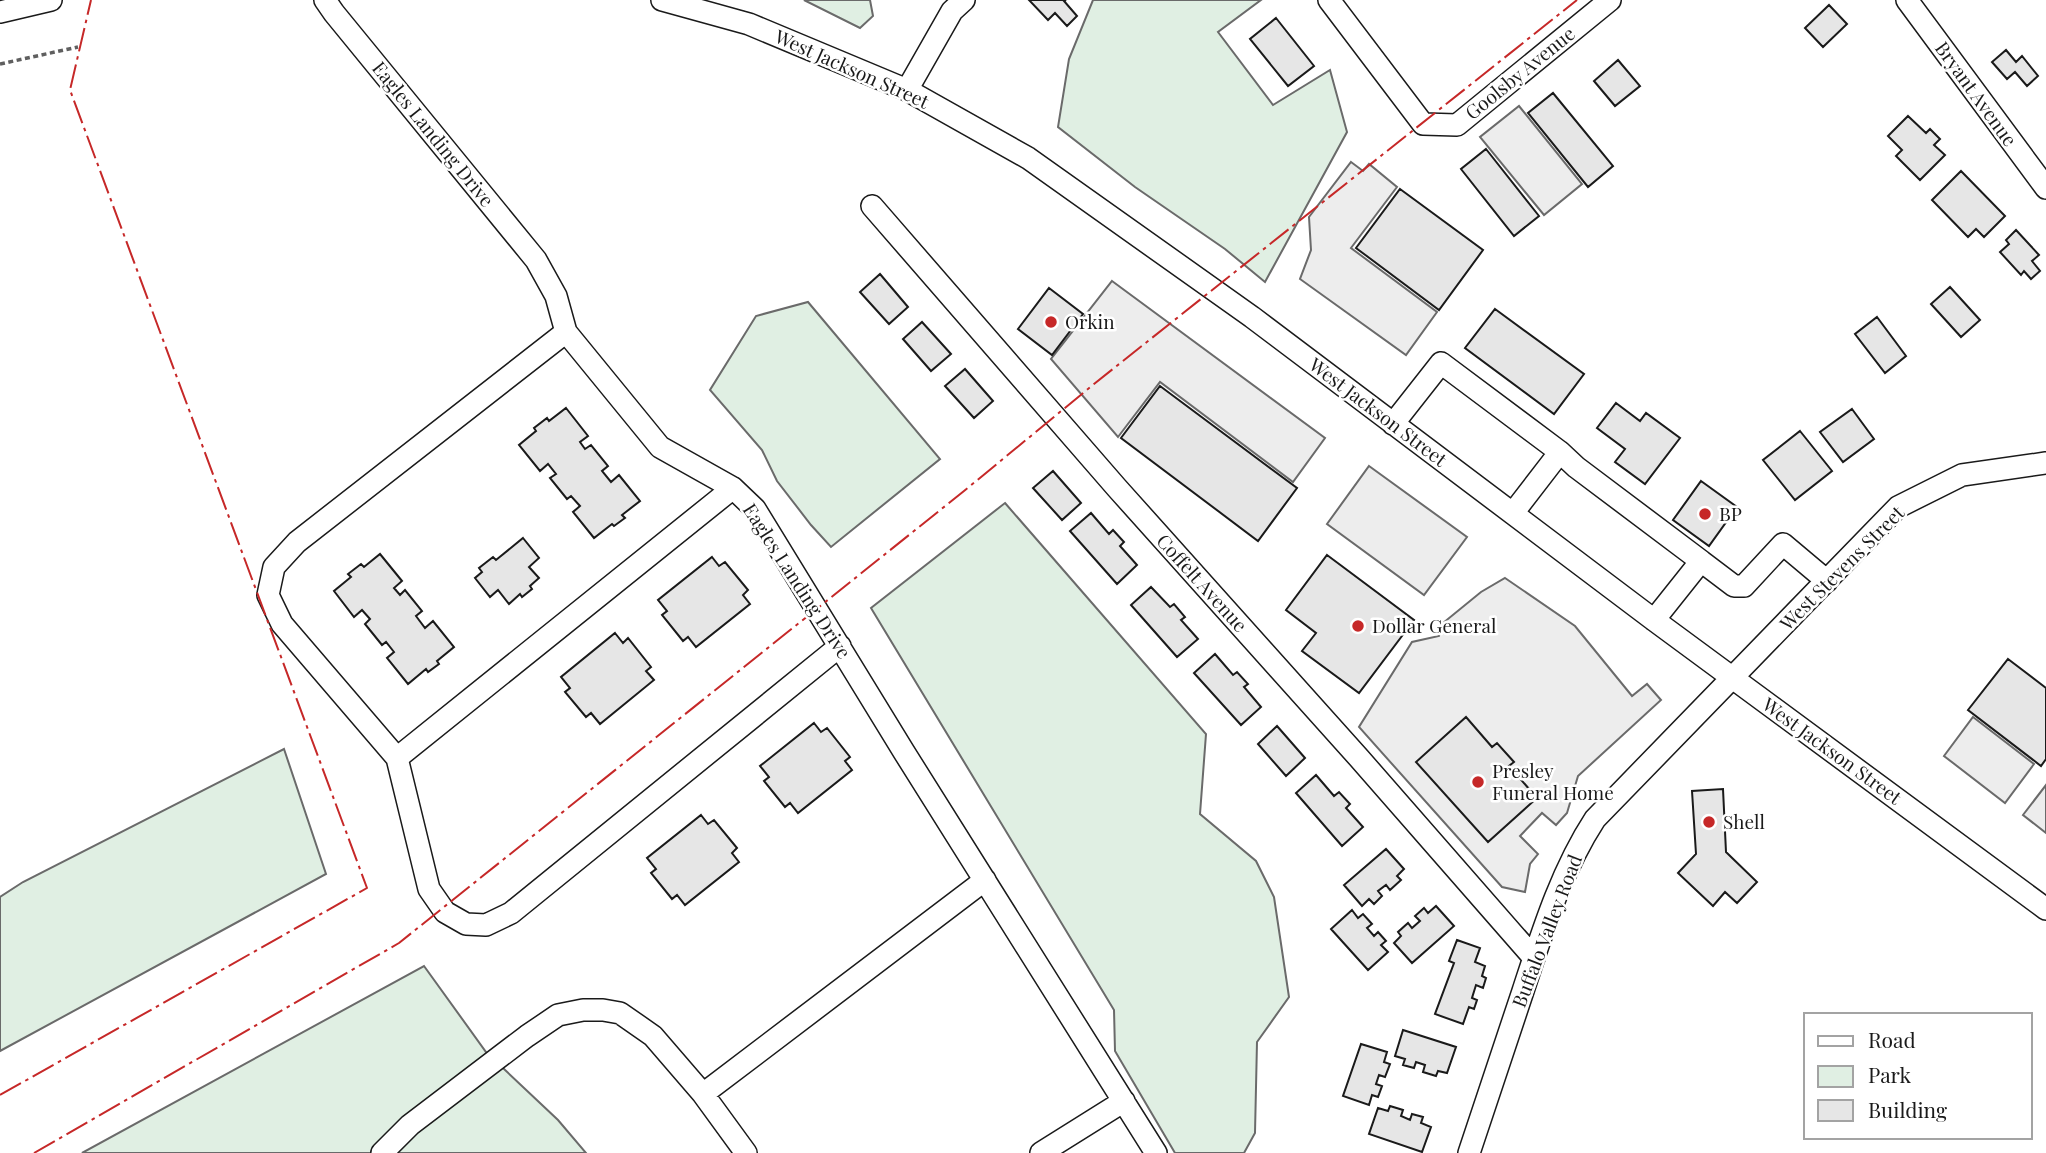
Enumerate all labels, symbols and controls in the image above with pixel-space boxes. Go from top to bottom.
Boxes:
street label: Goolsby Avenue [1459,20,1580,125]
street label: West Jackson Street [770,22,934,114]
street label: Bryant Avenue [1930,36,2024,151]
street label: Eagles Landing Drive [367,55,501,212]
place label: Orkin [1065,308,1115,334]
marker: Orkin [1043,314,1059,330]
street label: West Jackson Street [1304,350,1453,472]
street label: Eagles Landing Drive [738,498,858,663]
street label: West Stevens Street [1773,499,1909,636]
place label: BP [1719,500,1742,526]
marker: BP [1697,506,1713,522]
street label: Coffelt Avenue [1152,528,1254,637]
place label: Dollar General [1372,612,1497,638]
marker: Dollar General [1350,618,1366,634]
street label: West Jackson Street [1757,690,1908,810]
place label: Presley Funeral Home [1492,757,1614,805]
marker: Presley Funeral Home [1470,774,1486,790]
place label: Shell [1723,808,1765,834]
marker: Shell [1701,814,1717,830]
street label: Buffalo Valley Road [1505,850,1587,1011]
legend [1804,1013,2032,1139]
text: Road [1868,1025,1916,1053]
text: Park [1868,1060,1912,1088]
text: Building [1868,1095,1947,1123]

